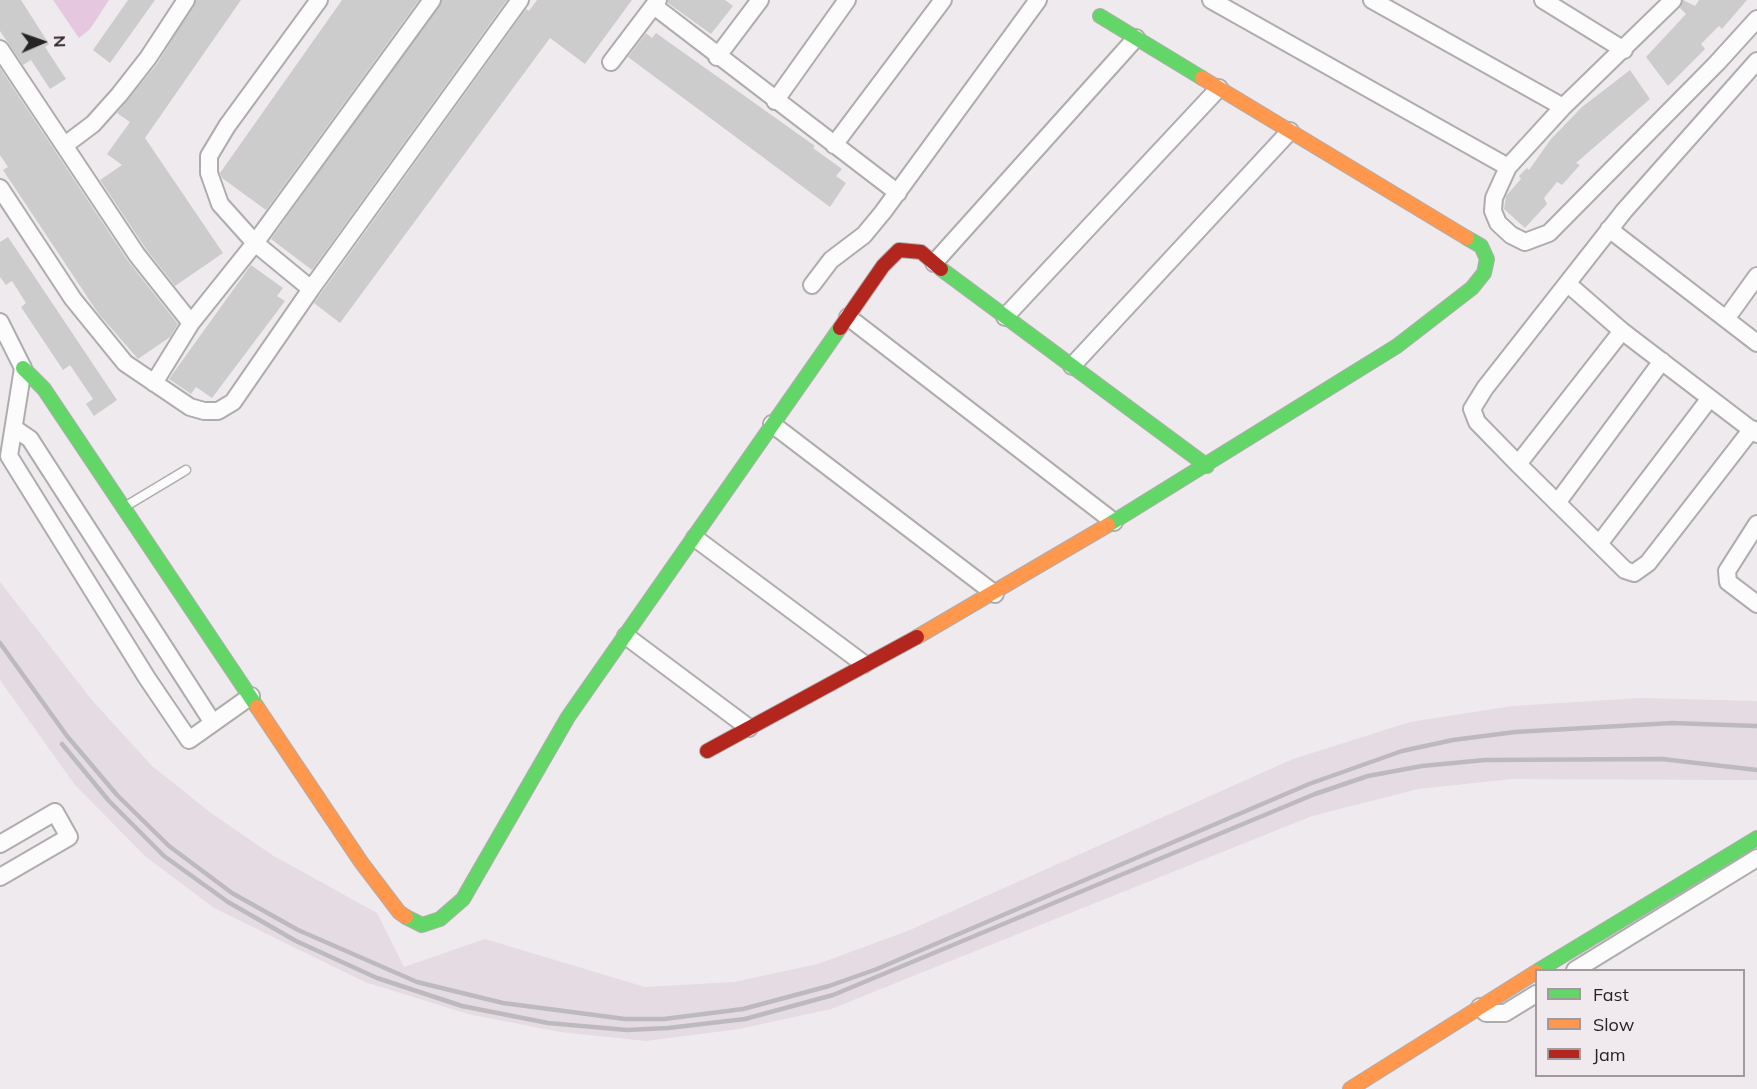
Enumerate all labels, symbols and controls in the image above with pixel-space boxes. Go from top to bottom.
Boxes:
north arrow [12,12,72,72]
text: N [50,35,70,48]
legend [1535,969,1745,1077]
text: Fast [1593,983,1629,1006]
text: Slow [1593,1013,1634,1036]
text: Jam [1593,1043,1626,1066]

